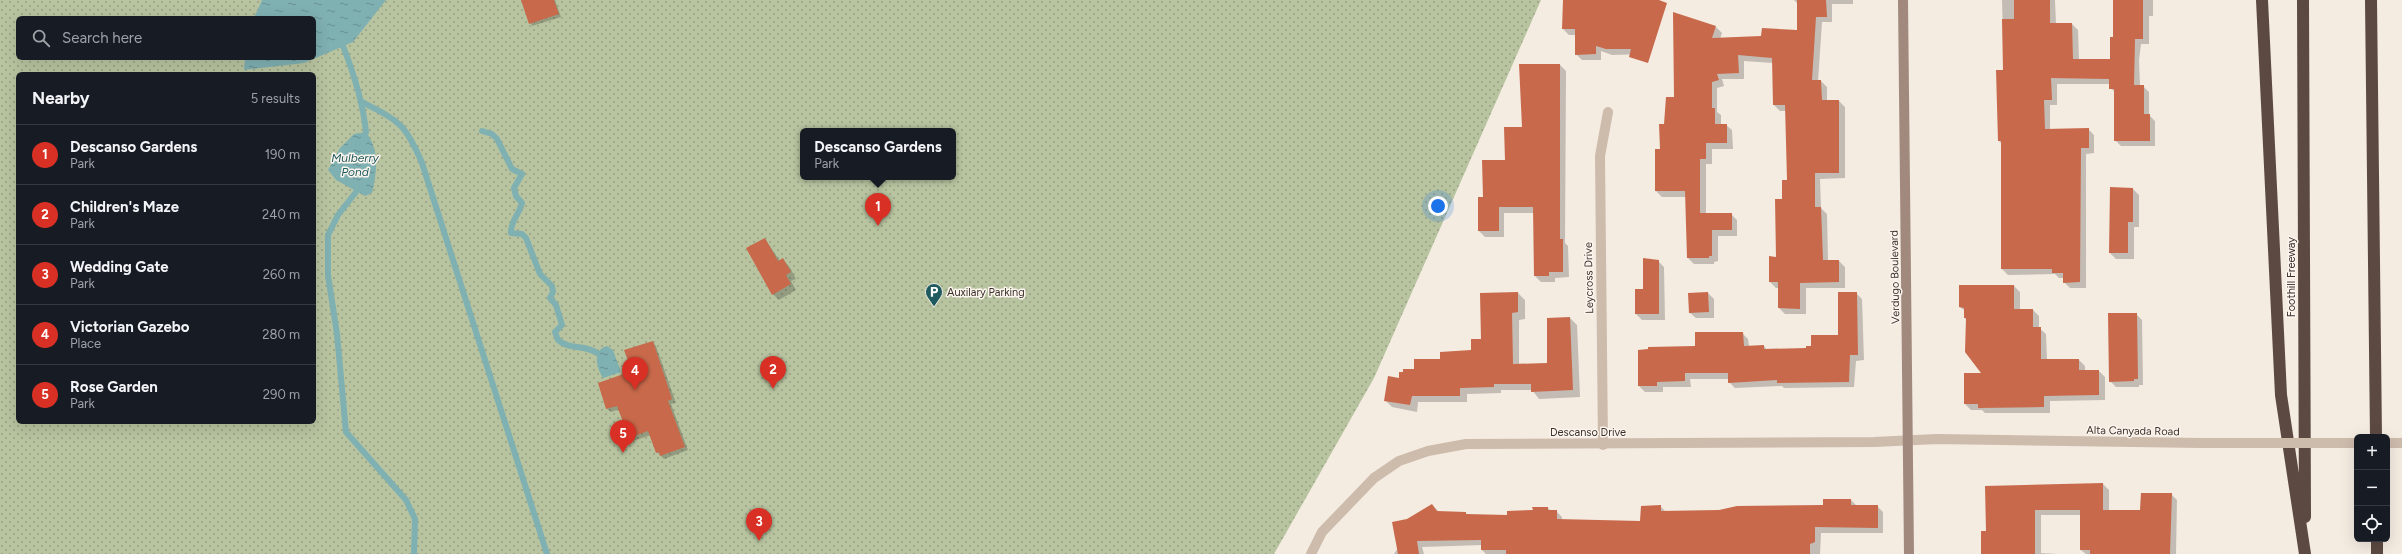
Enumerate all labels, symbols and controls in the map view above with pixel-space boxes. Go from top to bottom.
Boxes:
search box [16,16,316,60]
icon: search [30,27,52,49]
text: Search here [62,29,142,47]
text: Nearby [32,88,90,108]
text: 5 results [251,91,300,106]
popup [800,128,956,180]
text: Descanso Gardens [70,138,197,156]
text: Descanso Gardens [814,138,942,156]
text: 1 [42,147,48,162]
text: 190 m [265,147,300,162]
water label: Mulberry Pond [331,151,379,179]
text: Park [70,156,95,171]
text: Park [814,156,839,171]
pin: 1 [865,193,891,226]
your location [1428,196,1448,216]
text: Children's Maze [70,198,179,216]
text: 2 [41,207,49,222]
text: 240 m [262,207,300,222]
text: Park [70,216,95,231]
street label: Verdugo Boulevard [1888,230,1902,324]
street label: Foothill Freeway [2285,237,2298,317]
street label: Leycross Drive [1582,242,1596,314]
text: Wedding Gate [70,258,169,276]
text: 3 [41,267,49,282]
text: 260 m [263,267,300,282]
text: Park [70,276,95,291]
parking icon: Auxilary Parking [924,282,944,307]
place label: Auxilary Parking [947,286,1025,299]
text: Victorian Gazebo [70,318,190,336]
text: 4 [41,327,49,342]
text: 280 m [262,327,300,342]
text: Place [70,336,101,351]
pin: 2 [760,356,786,389]
pin: 4 [622,357,648,390]
text: Rose Garden [70,378,158,396]
text: 5 [41,387,49,402]
text: 290 m [263,387,300,402]
text: Park [70,396,95,411]
pin: 5 [610,420,636,453]
street label: Alta Canyada Road [2086,424,2180,438]
street label: Descanso Drive [1550,426,1626,439]
map controls [2354,434,2390,542]
button: + [2354,434,2390,470]
button: − [2354,470,2390,506]
button: locate [2354,506,2390,542]
pin: 3 [746,508,772,541]

